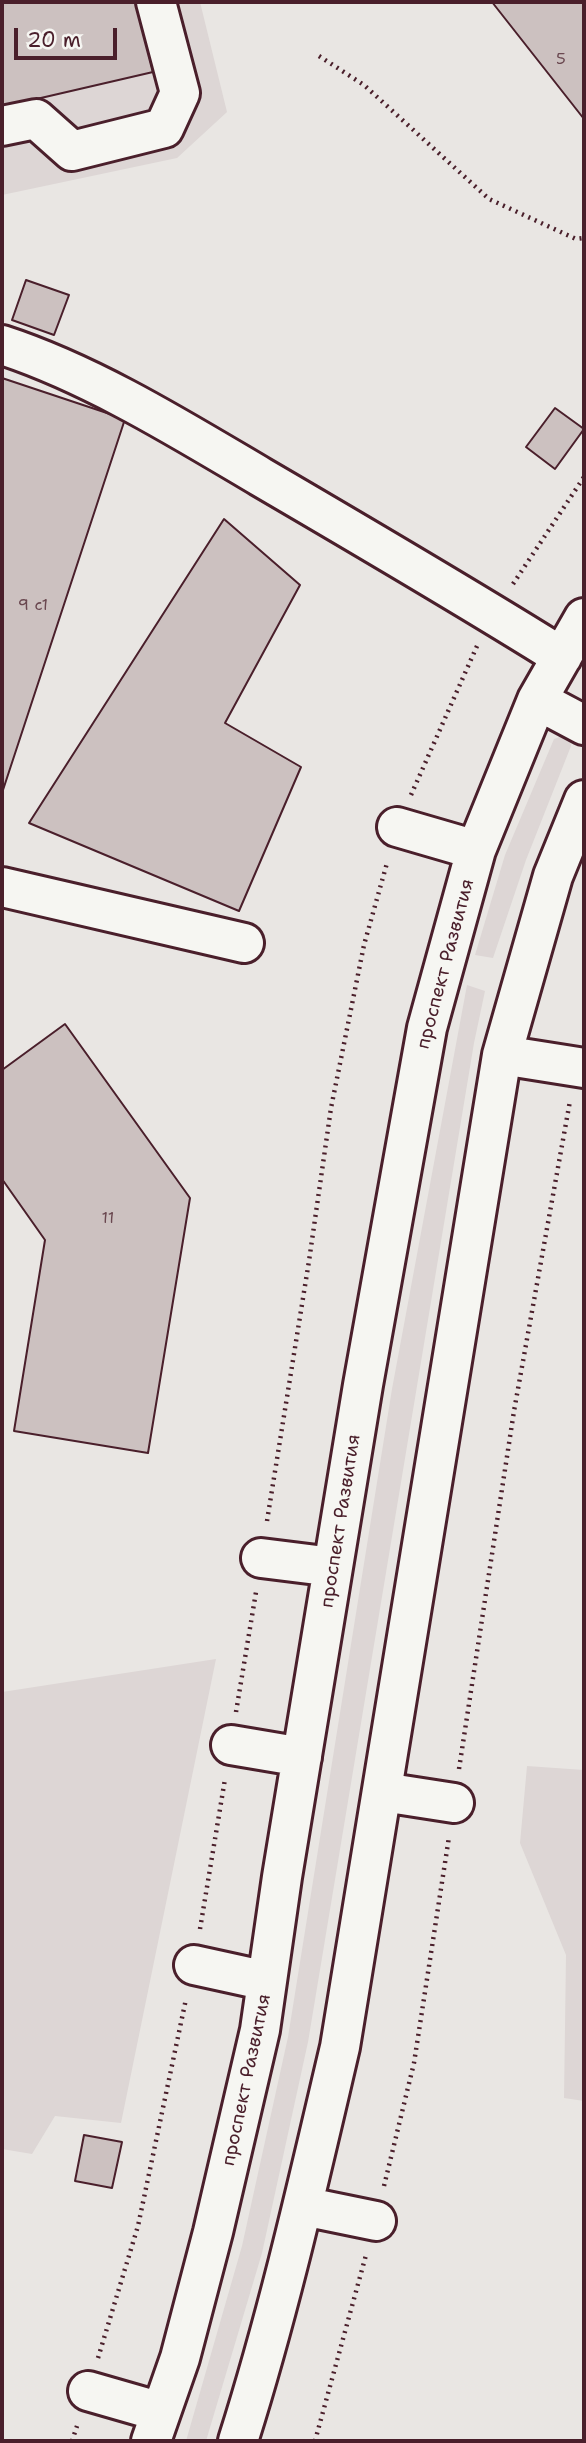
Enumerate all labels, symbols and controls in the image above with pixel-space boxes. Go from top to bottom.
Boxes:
scale bar [18,14,121,58]
text: 20 m [27,26,81,54]
house number: 5 [556,50,566,70]
house number: 9 с1 [18,596,48,616]
street label: проспект Развития [412,876,480,1052]
house number: 11 [102,1209,114,1229]
street label: проспект Развития [316,1433,366,1609]
street label: проспект Развития [218,1992,276,2168]

